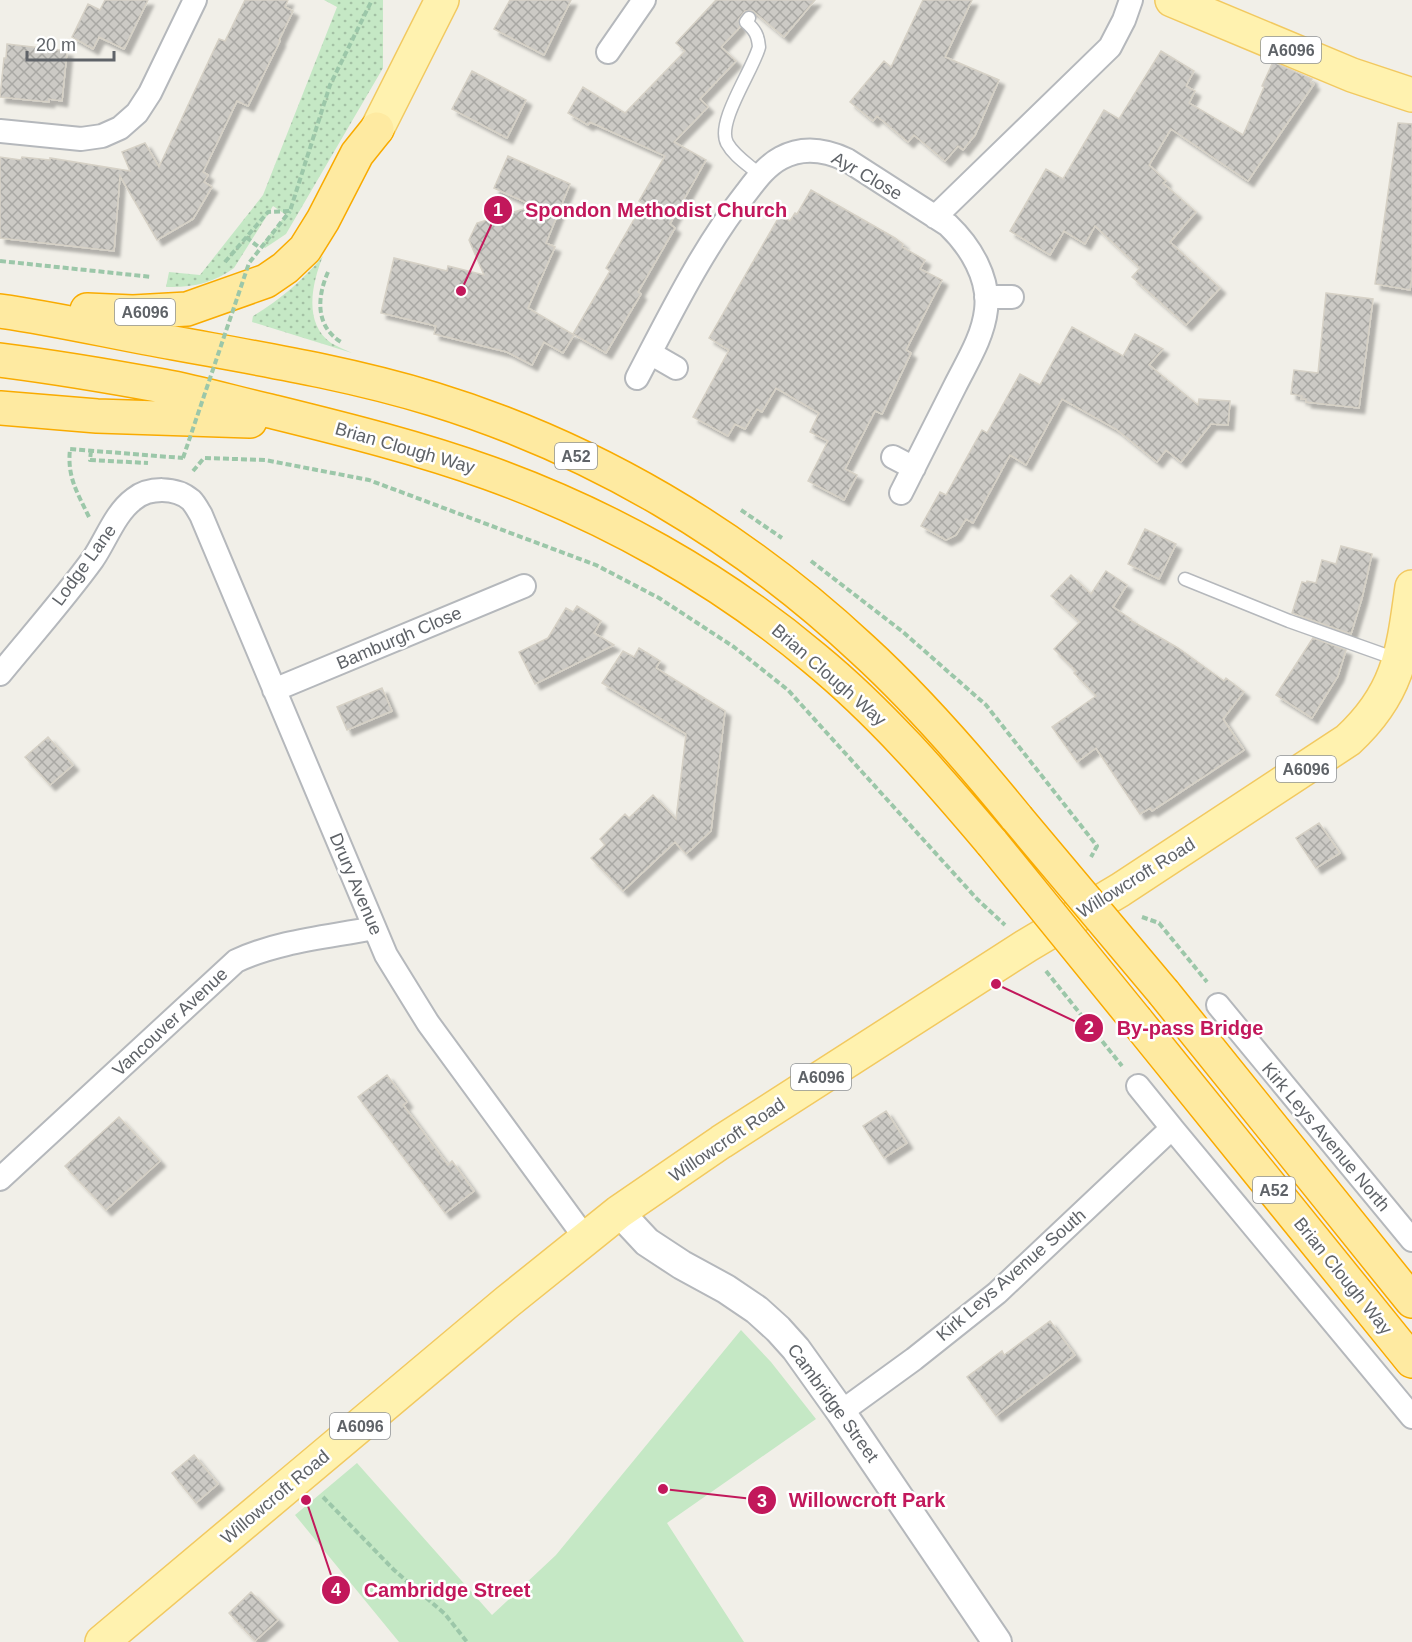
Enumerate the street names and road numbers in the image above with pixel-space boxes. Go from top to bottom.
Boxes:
road number: A6096 [1261,37,1321,63]
street label: Ayr Close [828,148,906,204]
road number: A6096 [115,299,175,325]
street label: Brian Clough Way [333,418,477,478]
road number: A52 [555,443,597,469]
street label: Lodge Lane [48,521,120,609]
street label: Bamburgh Close [333,603,465,673]
street label: Brian Clough Way [768,620,890,730]
road number: A6096 [1276,756,1336,782]
street label: Drury Avenue [326,830,386,938]
street label: Willowcroft Road [1073,834,1199,922]
street label: Vancouver Avenue [109,964,231,1080]
street label: Kirk Leys Avenue North [1258,1059,1394,1215]
road number: A6096 [791,1064,851,1090]
street label: Willowcroft Road [665,1094,789,1186]
road number: A52 [1253,1177,1295,1203]
street label: Kirk Leys Avenue South [932,1205,1090,1345]
street label: Brian Clough Way [1290,1214,1396,1338]
street label: Cambridge Street [783,1340,883,1466]
road number: A6096 [330,1413,390,1439]
street label: Willowcroft Road [217,1446,333,1548]

